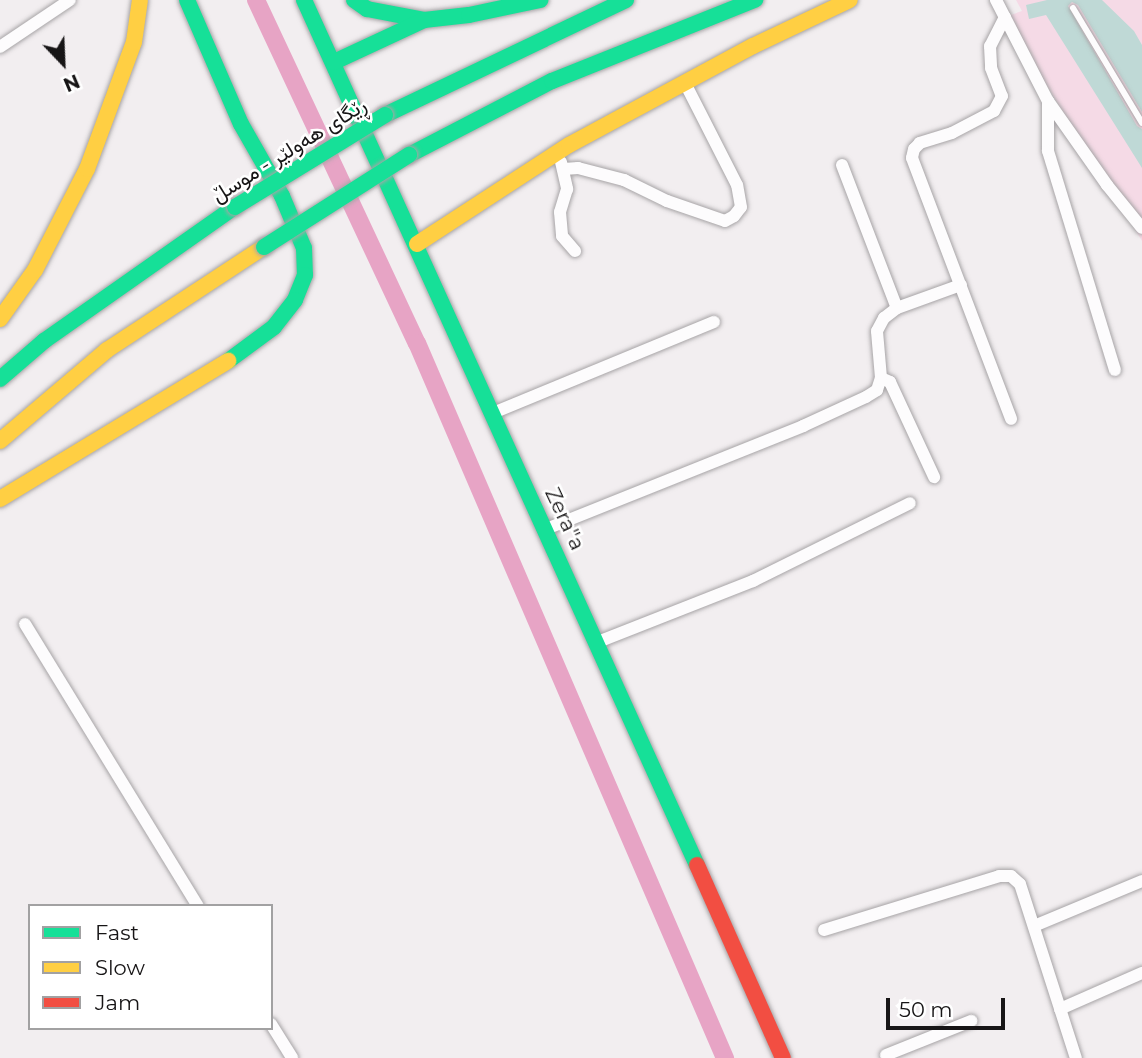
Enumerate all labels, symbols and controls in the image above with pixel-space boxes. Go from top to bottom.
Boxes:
north arrow [28,28,98,98]
text: N [60,69,83,96]
street label: ڕێگای هەولێر - موسڵ [207,92,371,208]
street label: Zera"a [540,484,590,554]
legend [28,904,273,1030]
text: Fast [95,920,139,945]
text: Slow [95,955,145,980]
scale bar [890,984,1009,1028]
text: Jam [95,990,140,1015]
text: 50 m [899,997,953,1022]

